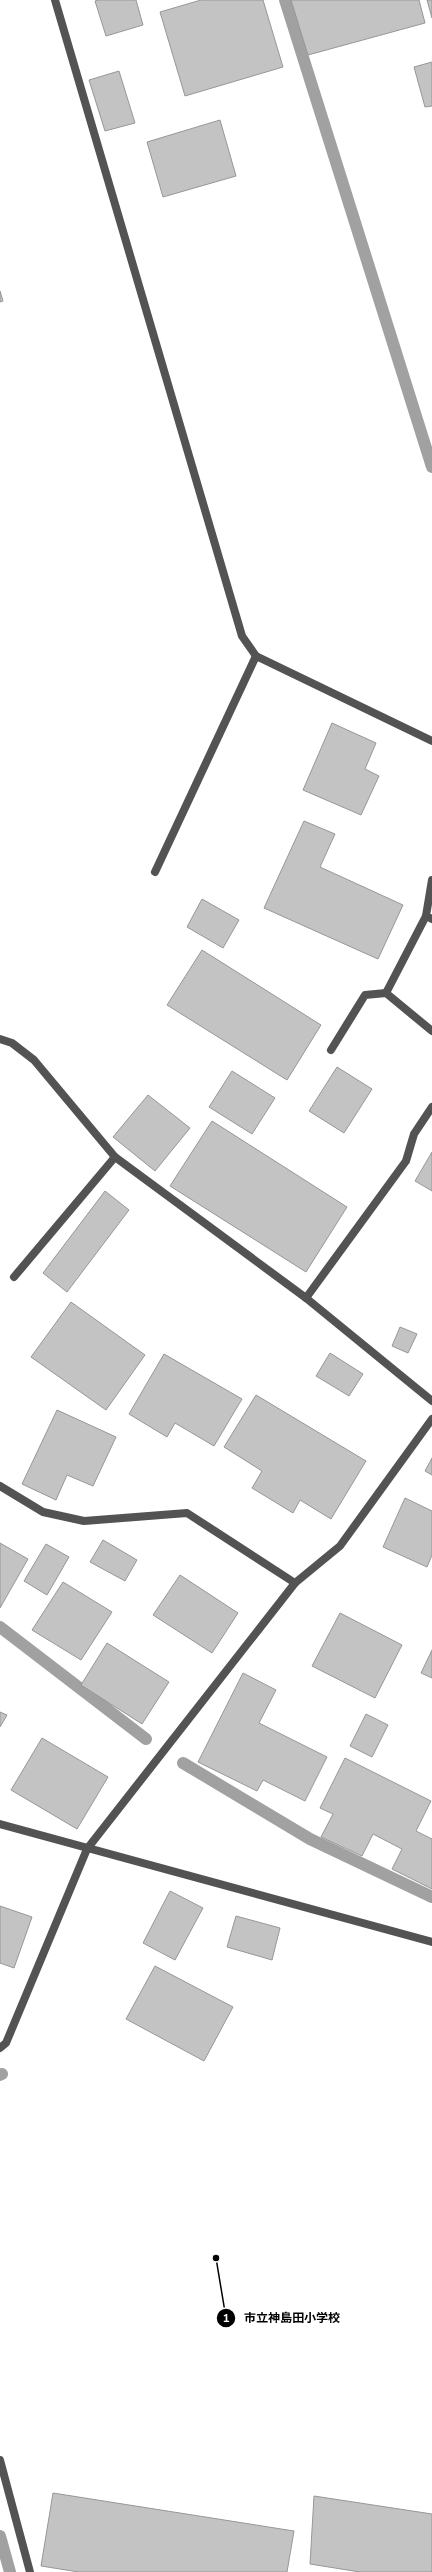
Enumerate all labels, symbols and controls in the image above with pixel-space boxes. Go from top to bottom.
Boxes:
callout: 市立神島田小学校 [216,2306,348,2330]
text: 1 [222,2310,230,2326]
text: 市立神島田小学校 [244,2310,340,2326]

